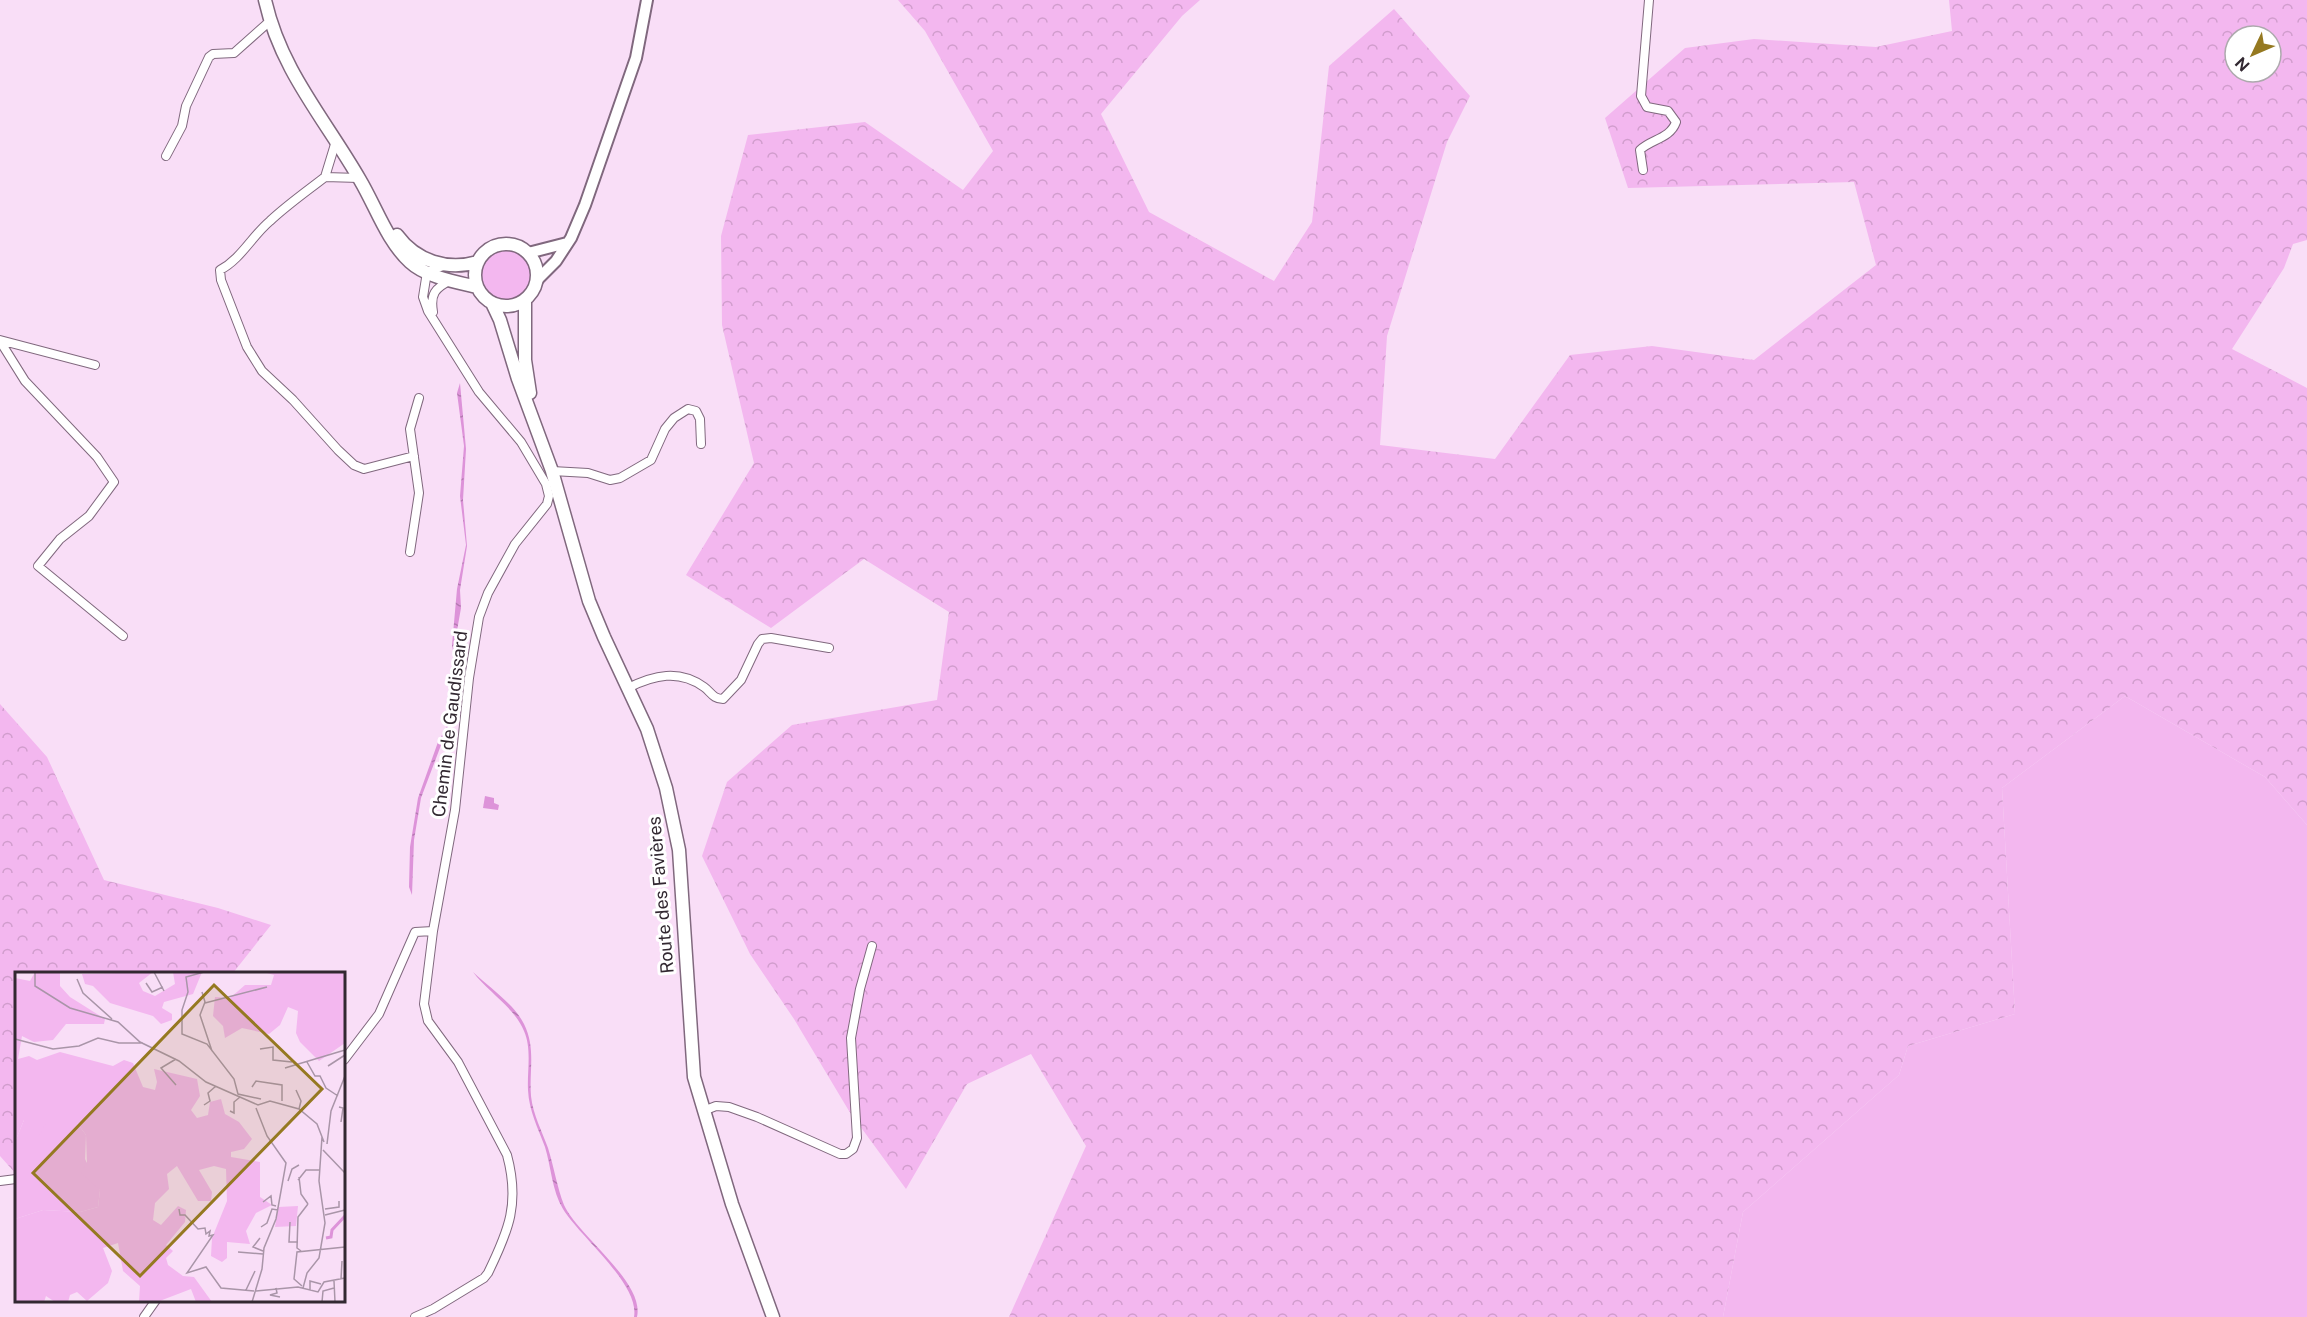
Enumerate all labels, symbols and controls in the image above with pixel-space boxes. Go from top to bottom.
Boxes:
north arrow [2223,24,2283,84]
text: N [2231,53,2254,75]
street label: Chemin de Gaudissard [428,630,471,818]
street label: Route des Favières [643,816,678,975]
inset map [15,972,345,1302]

